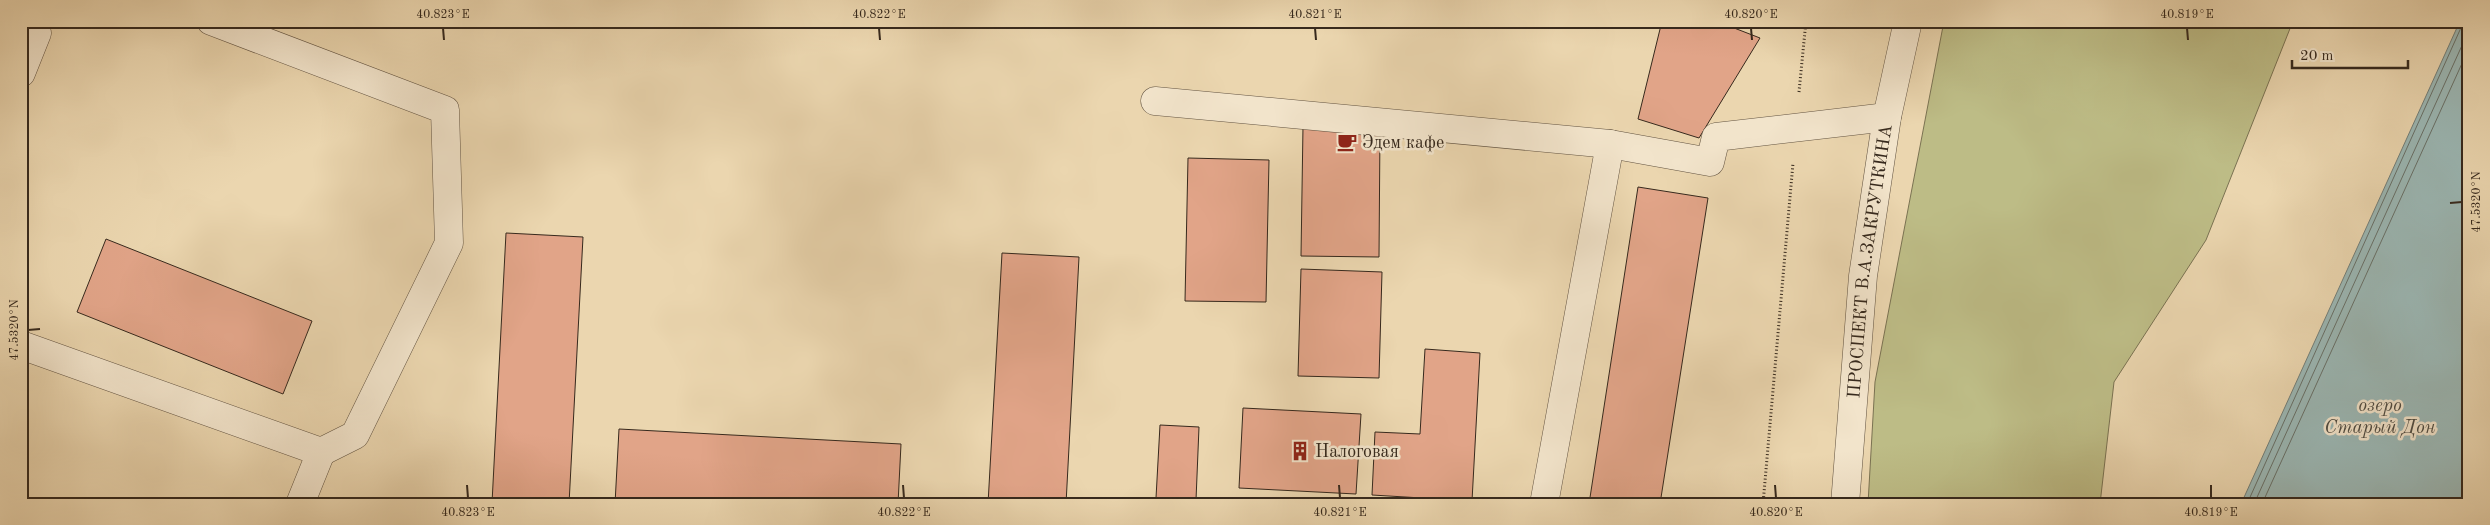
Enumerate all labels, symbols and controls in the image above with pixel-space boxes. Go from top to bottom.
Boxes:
text: 40.823°E [416,9,470,21]
text: 40.822°E [852,9,906,21]
text: 40.821°E [1288,9,1342,21]
text: 40.820°E [1724,9,1778,21]
text: 40.819°E [2160,9,2214,21]
scale bar [2292,38,2409,70]
text: 20 m [2300,49,2334,64]
street label: ПРОСПЕКТ В.А.ЗАКРУТКИНА [1845,123,1896,399]
cafe icon: Эдем кафе [1336,131,1358,153]
place label: Эдем кафе [1362,134,1444,153]
text: 47.5320°N [2470,171,2483,233]
text: 47.5320°N [8,299,21,361]
water label: озеро Старый Дон [2324,397,2436,438]
building icon: Налоговая [1289,440,1311,462]
place label: Налоговая [1315,443,1399,461]
text: 40.823°E [441,507,495,519]
text: 40.822°E [877,507,931,519]
text: 40.821°E [1313,507,1367,519]
text: 40.820°E [1749,507,1803,519]
text: 40.819°E [2184,507,2238,519]

